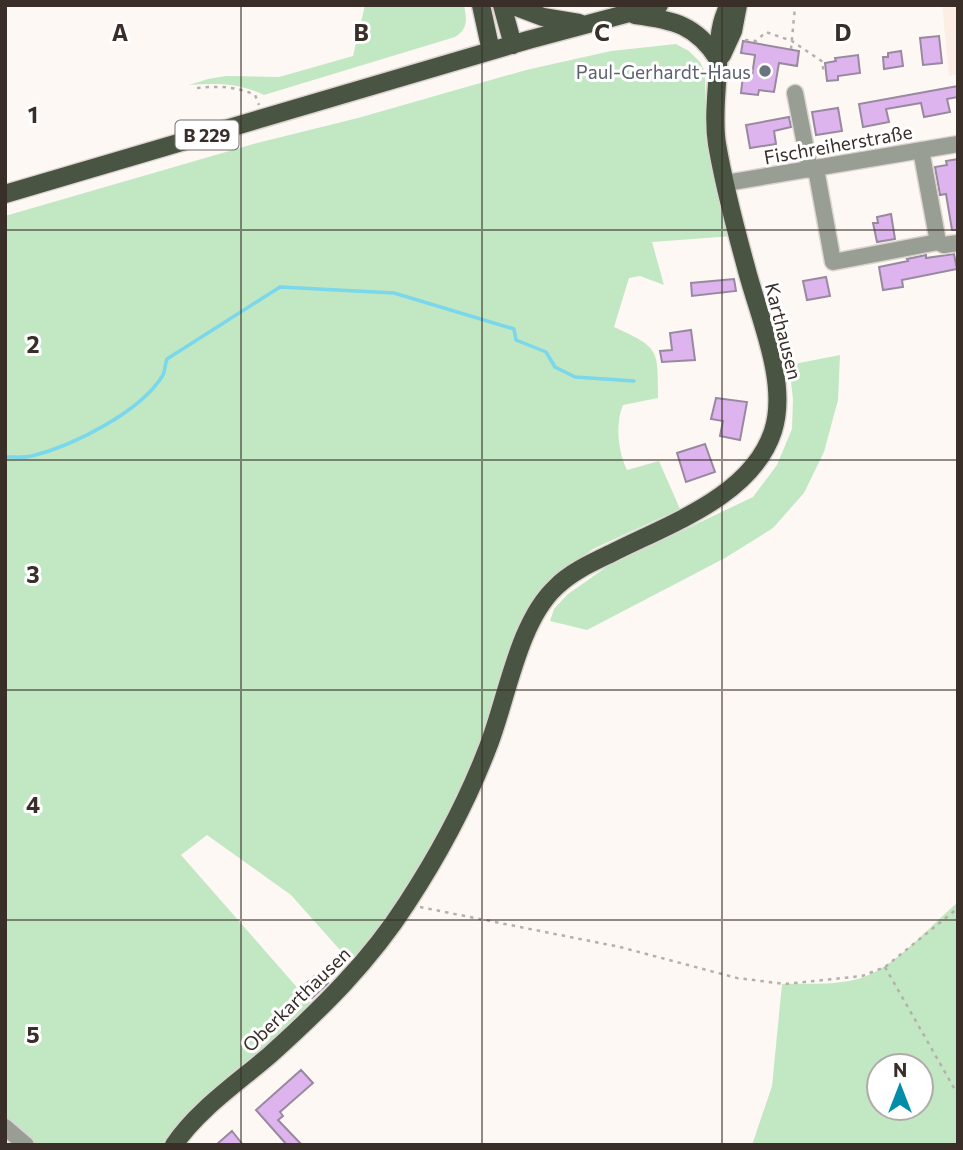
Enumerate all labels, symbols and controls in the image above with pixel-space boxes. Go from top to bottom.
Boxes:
text: A [112,18,129,46]
text: B [353,18,369,46]
text: C [594,18,610,46]
text: D [835,18,852,46]
place label: Paul-Gerhardt-Haus [576,60,751,83]
marker: Paul-Gerhardt-Haus [757,63,773,79]
text: 1 [28,100,38,128]
road number: B 229 [176,120,238,150]
street label: Fischreiherstraße [762,120,914,168]
street label: Karthausen [761,280,807,382]
text: 2 [26,330,40,358]
text: 3 [26,560,40,588]
text: 4 [26,790,40,818]
street label: Oberkarthausen [237,942,355,1056]
text: 5 [26,1020,40,1048]
north arrow [865,1052,935,1122]
text: N [893,1058,907,1081]

